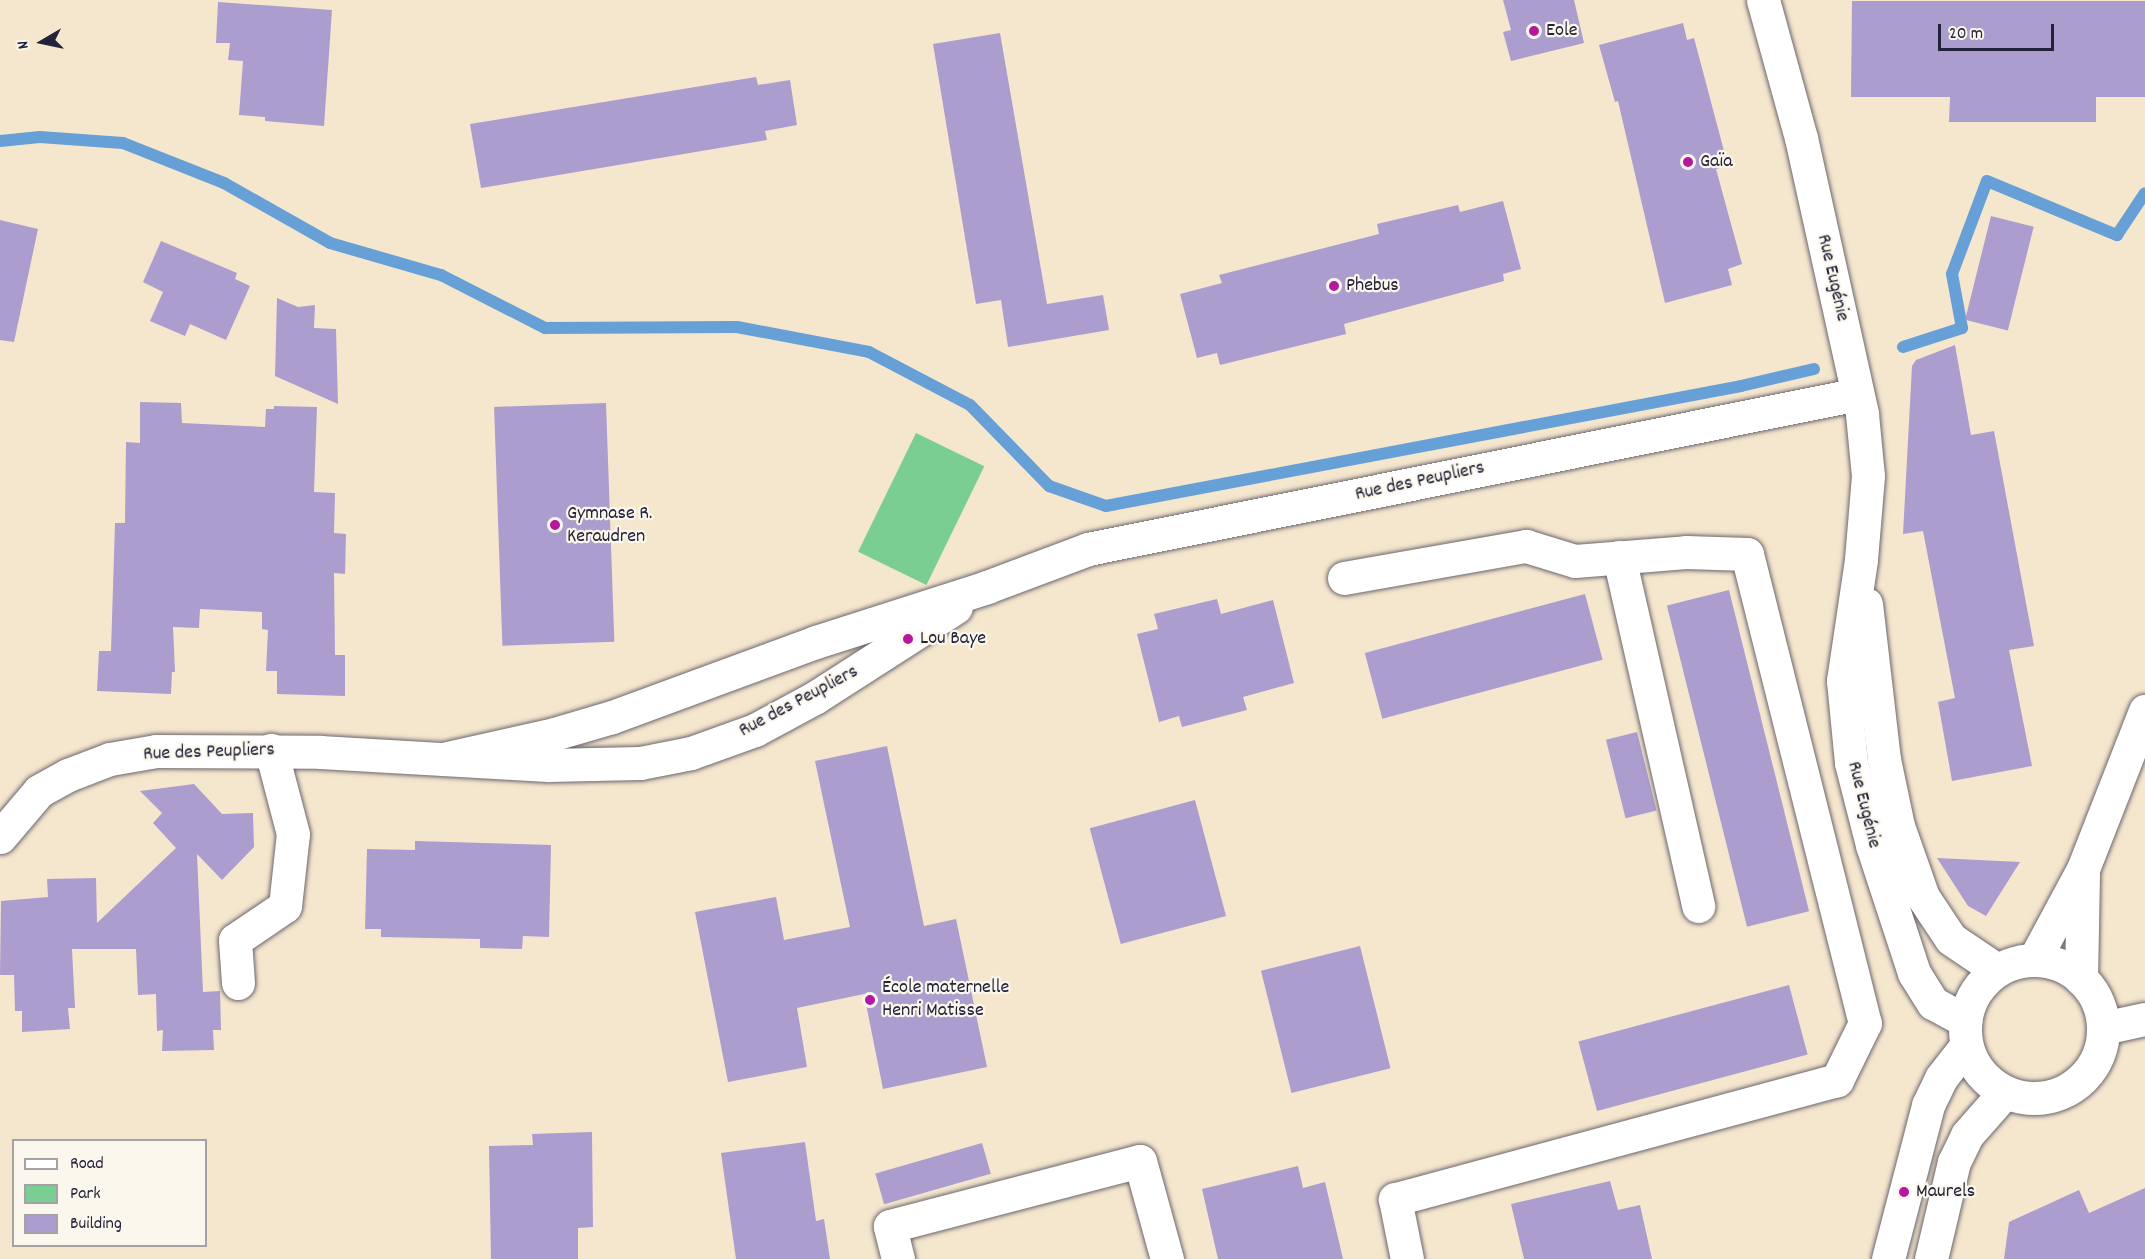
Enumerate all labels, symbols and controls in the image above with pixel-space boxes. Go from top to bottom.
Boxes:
north arrow [12,12,72,72]
scale bar [1941,12,2056,50]
place label: Eole [1546,19,1578,43]
text: 20 m [1949,22,1983,47]
marker: Eole [1527,24,1541,38]
text: N [12,39,36,51]
place label: Gaïa [1700,150,1733,174]
marker: Gaïa [1681,155,1695,169]
street label: Rue Eugénie [1810,232,1854,324]
place label: Phebus [1346,274,1399,298]
marker: Phebus [1327,279,1341,293]
street label: Rue des Peupliers [1353,457,1487,507]
place label: Gymnase R. Keraudren [567,502,652,549]
marker: Gymnase R. Keraudren [548,518,562,532]
place label: Lou Baye [920,627,986,651]
marker: Lou Baye [901,632,915,646]
street label: Rue des Peupliers [735,660,863,744]
street label: Rue des Peupliers [143,739,275,767]
street label: Rue Eugénie [1841,759,1885,851]
place label: École maternelle Henri Matisse [882,976,1009,1023]
marker: École maternelle Henri Matisse [863,993,877,1007]
legend [12,1139,207,1247]
text: Road [70,1152,104,1177]
place label: Maurels [1916,1180,1975,1204]
text: Park [70,1182,101,1207]
marker: Maurels [1897,1185,1911,1199]
text: Building [70,1212,122,1237]

